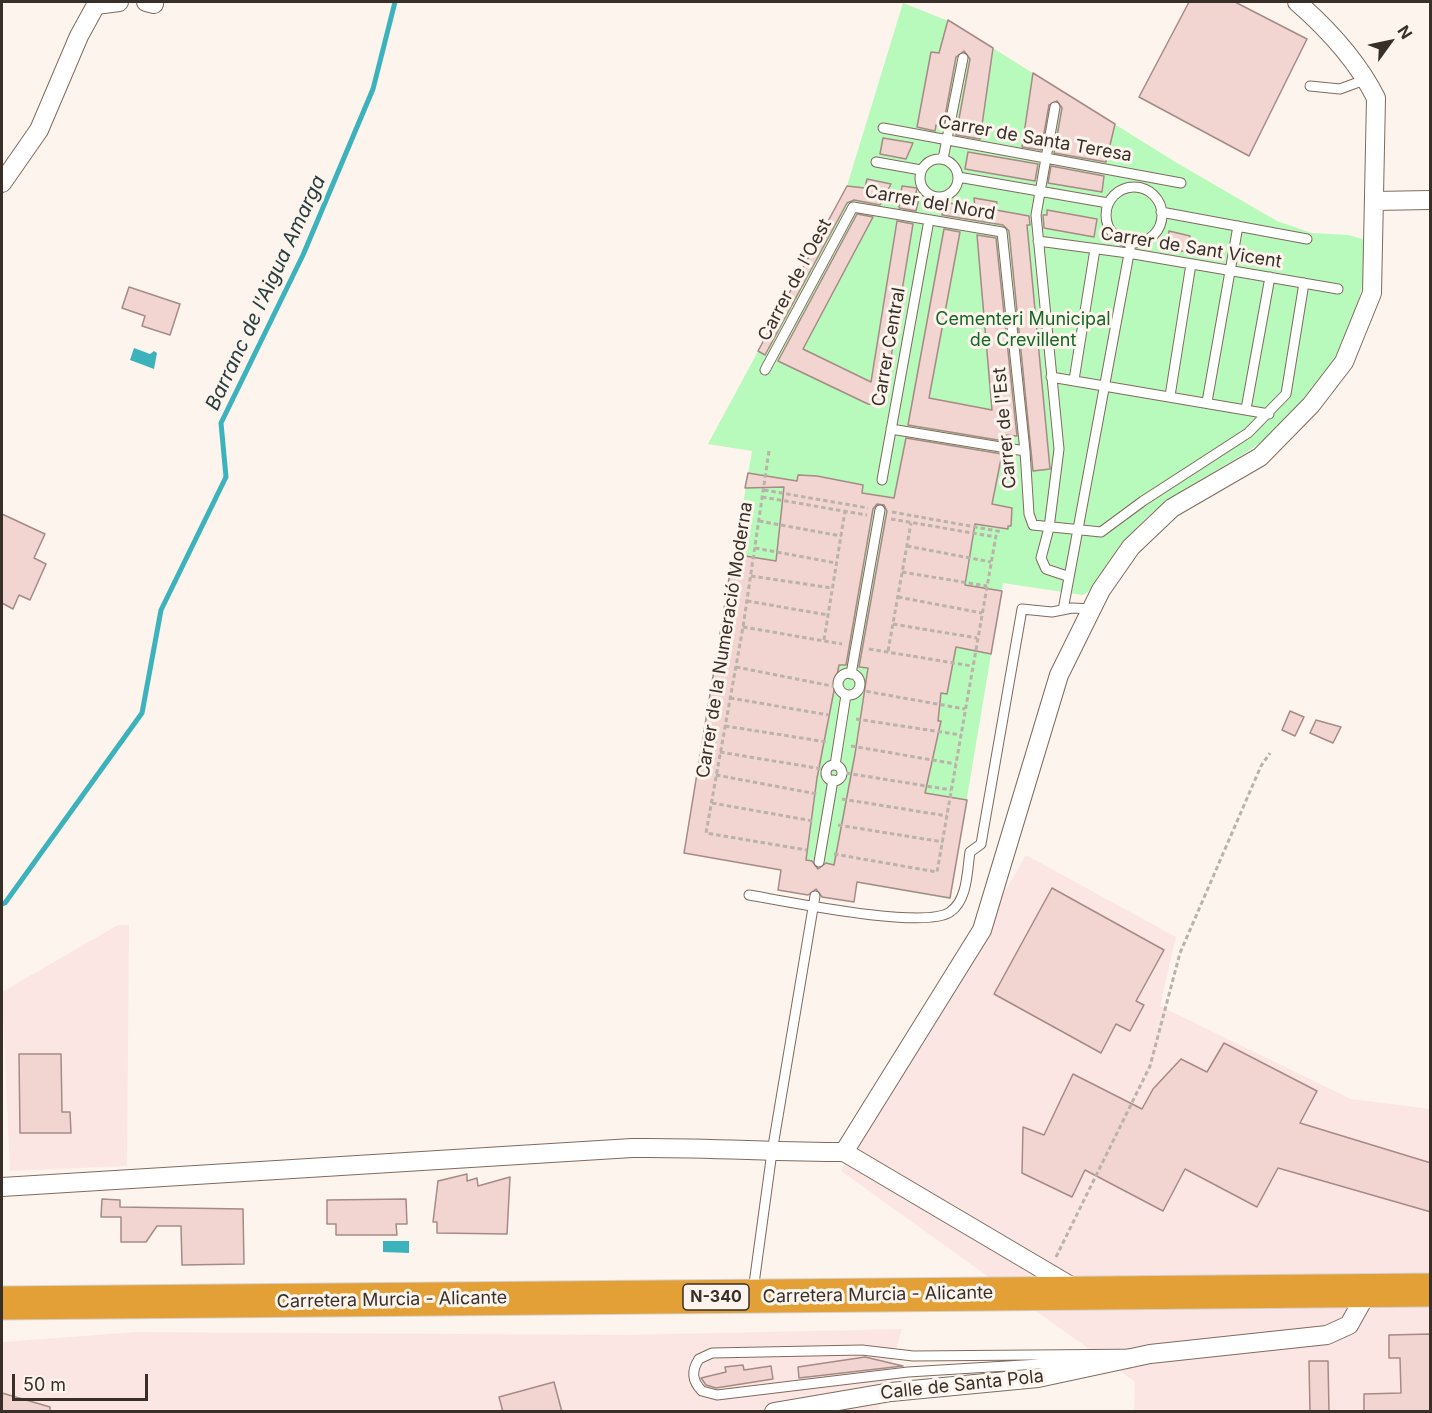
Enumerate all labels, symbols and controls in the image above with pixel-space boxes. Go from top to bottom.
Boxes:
north arrow [1360,12,1420,72]
text: N [1393,22,1417,43]
street label: Carrer de Santa Teresa [936,111,1134,167]
water label: Barranc de l'Aigua Amarga [201,172,331,414]
street label: Carrer del Nord [863,181,997,225]
street label: Carrer de l'Oest [754,215,836,345]
street label: Carrer de Sant Vicent [1099,223,1283,273]
street label: Carrer Central [868,286,910,408]
park label: Cementeri Municipal de Crevillent [935,309,1111,352]
street label: Carrer de l'Est [989,366,1021,490]
street label: Carrer de la Numeració Moderna [692,500,758,780]
street label: Carretera Murcia - Alicante [763,1282,993,1308]
road number: N-340 [683,1284,749,1310]
street label: Carretera Murcia - Alicante [277,1287,507,1313]
scale bar [15,1362,152,1400]
street label: Calle de Santa Pola [879,1366,1045,1404]
text: 50 m [23,1374,66,1395]

